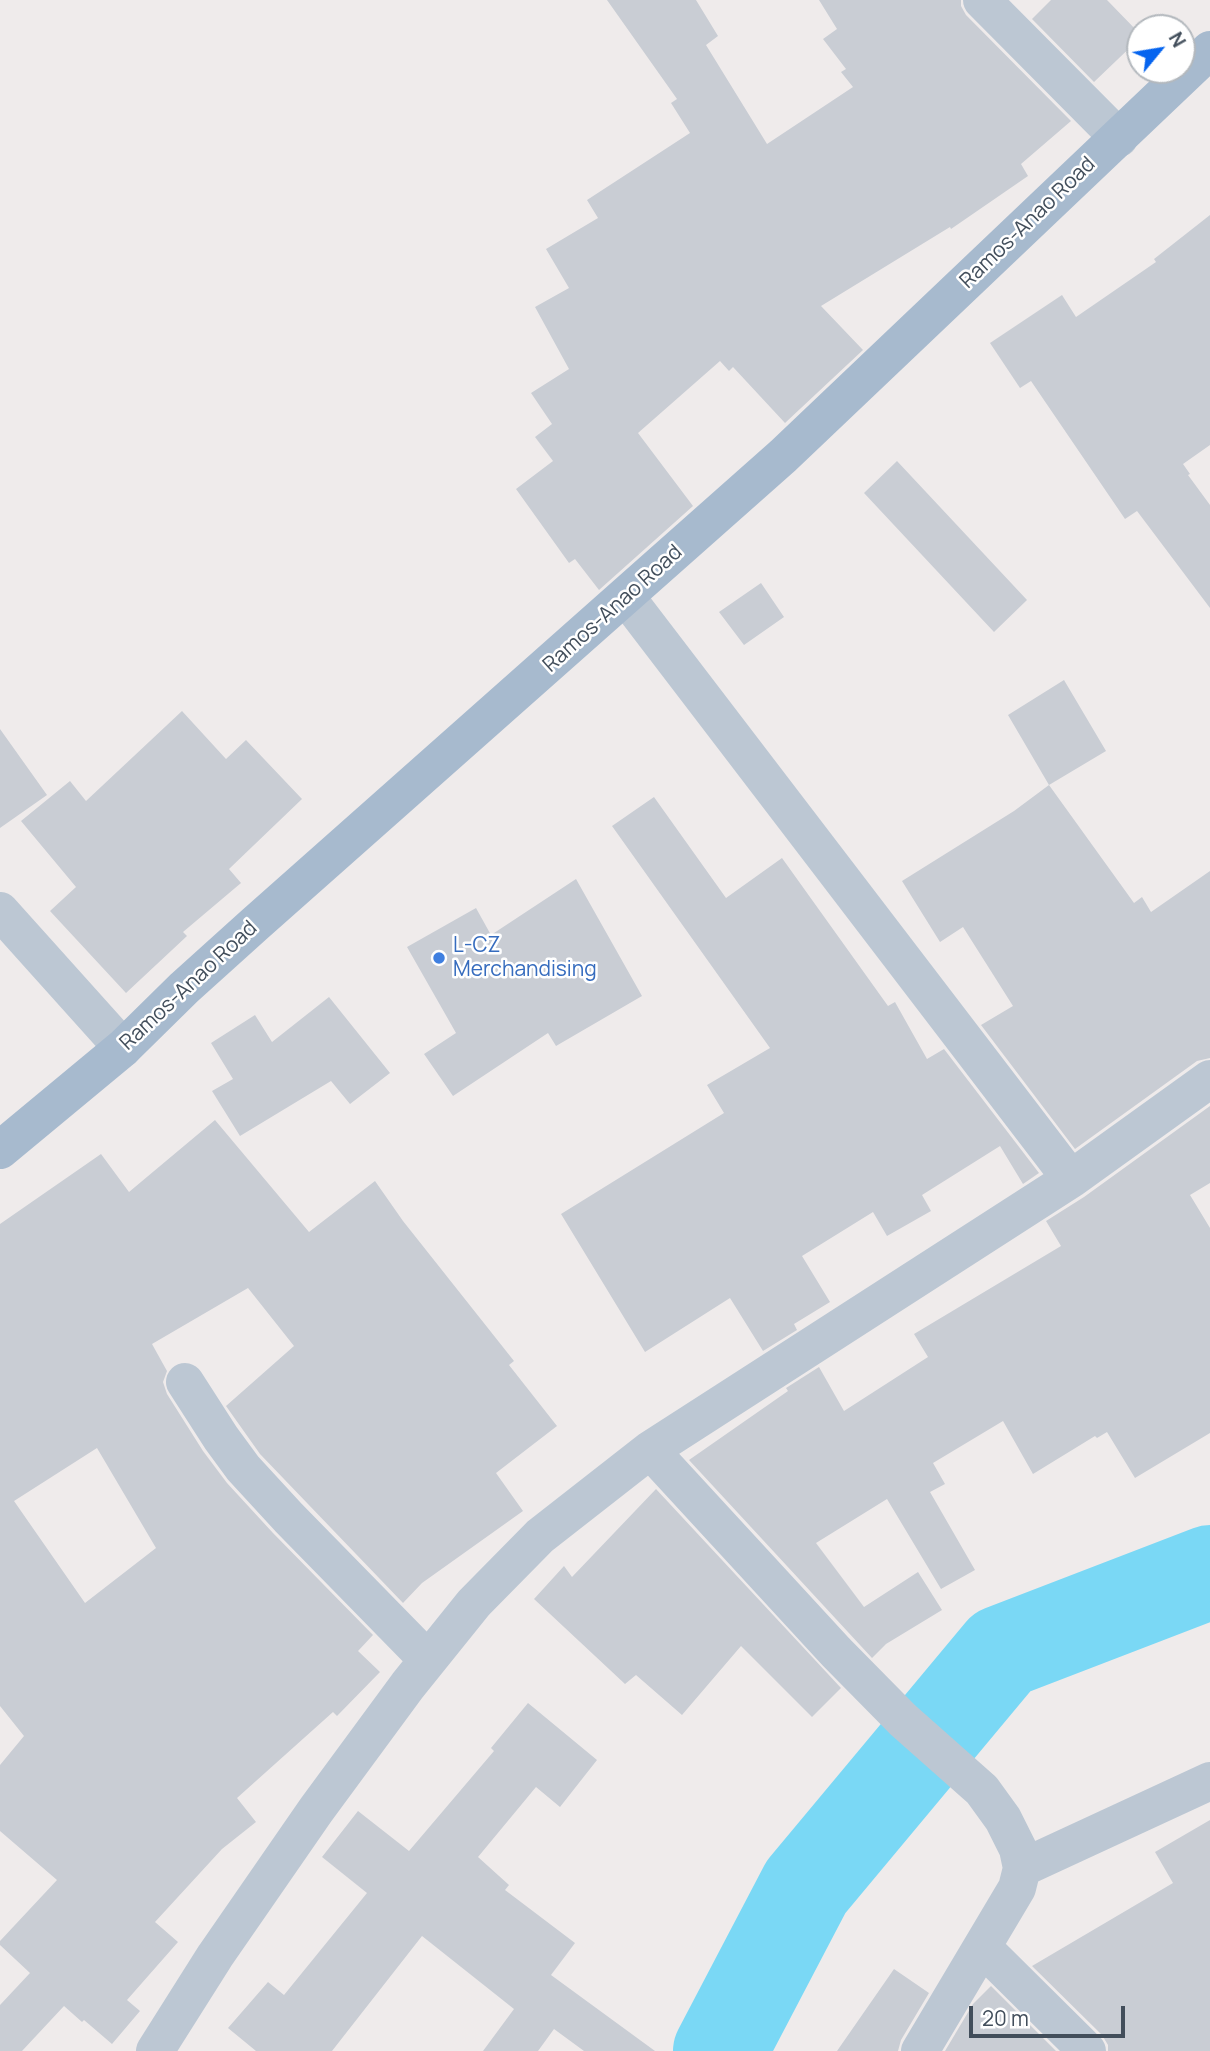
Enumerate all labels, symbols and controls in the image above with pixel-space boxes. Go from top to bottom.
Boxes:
north arrow [1126,14,1196,84]
text: N [1163,27,1192,52]
street label: Ramos-Anao Road [955,152,1101,294]
street label: Ramos-Anao Road [538,540,688,678]
street label: Ramos-Anao Road [115,916,263,1056]
place label: L-CZ Merchandising [453,933,597,983]
marker: L-CZ Merchandising [431,950,447,966]
scale bar [972,1992,1128,2036]
text: 20 m [982,2004,1029,2032]

